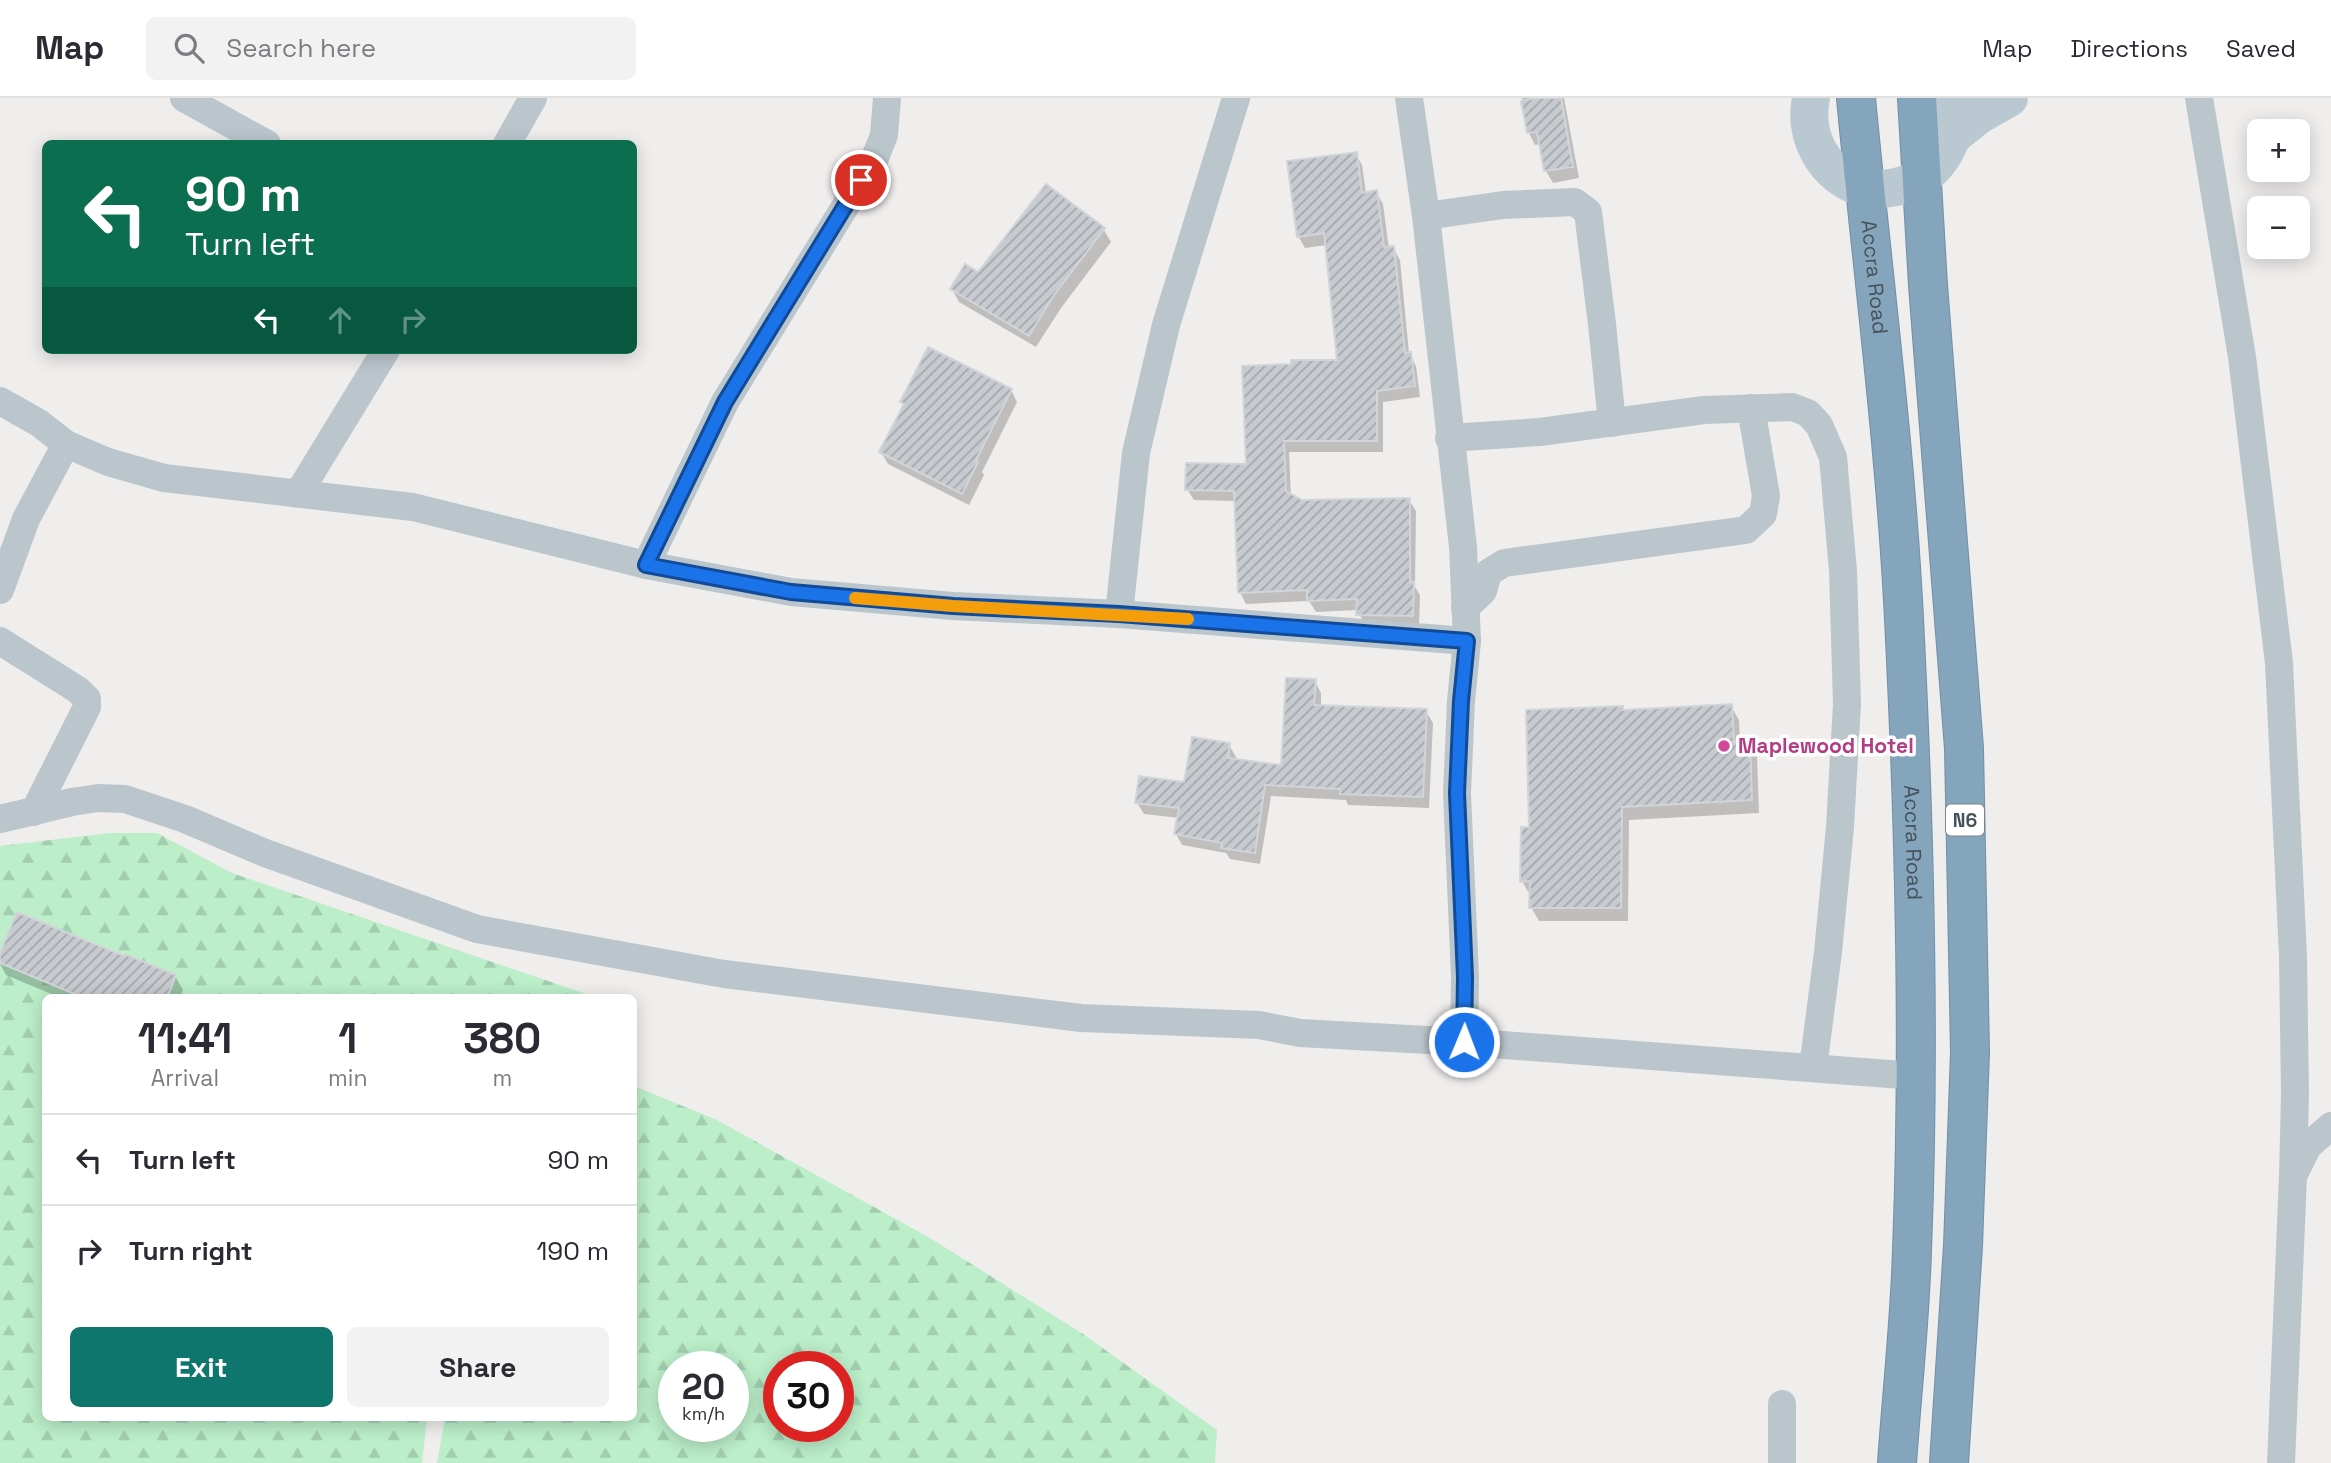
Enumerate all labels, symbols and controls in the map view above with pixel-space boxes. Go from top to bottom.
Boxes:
search box [146,17,636,80]
text: Map [35,27,104,69]
icon: search [170,29,208,67]
text: Search here [226,31,376,65]
text: Map [1982,33,2032,64]
text: Directions [2070,33,2188,64]
text: Saved [2226,33,2296,64]
map controls [2247,119,2310,259]
button: + [2247,119,2310,182]
pin [831,150,891,210]
icon: arrive [842,161,880,199]
text: 90 m [185,163,301,225]
icon: left [70,168,161,259]
button: − [2247,196,2310,259]
street label: Accra Road [1855,218,1894,336]
text: Turn left [185,224,315,264]
icon: left [248,301,286,339]
icon: ahead [321,301,359,339]
icon: right [394,301,432,339]
place label: Maplewood Hotel [1738,732,1914,759]
marker: Maplewood Hotel [1716,738,1732,754]
street label: Accra Road [1898,785,1928,900]
road number: N6 [1946,804,1984,835]
position arrow [1427,1005,1501,1079]
text: 11:41 [138,1012,232,1065]
text: 1 [338,1012,357,1065]
text: 380 [463,1012,541,1065]
text: Arrival [151,1063,219,1093]
text: min [328,1063,368,1093]
text: m [492,1063,512,1093]
icon: left [70,1141,108,1179]
text: Turn left [129,1143,236,1177]
text: 90 m [547,1143,609,1177]
icon: right [70,1232,108,1270]
text: Turn right [129,1234,253,1268]
text: 190 m [537,1234,609,1268]
button: Exit [70,1327,333,1407]
button: Share [347,1327,609,1407]
speed limit sign: 30 [763,1351,854,1442]
text: 20 [682,1365,725,1409]
text: km/h [682,1402,725,1425]

